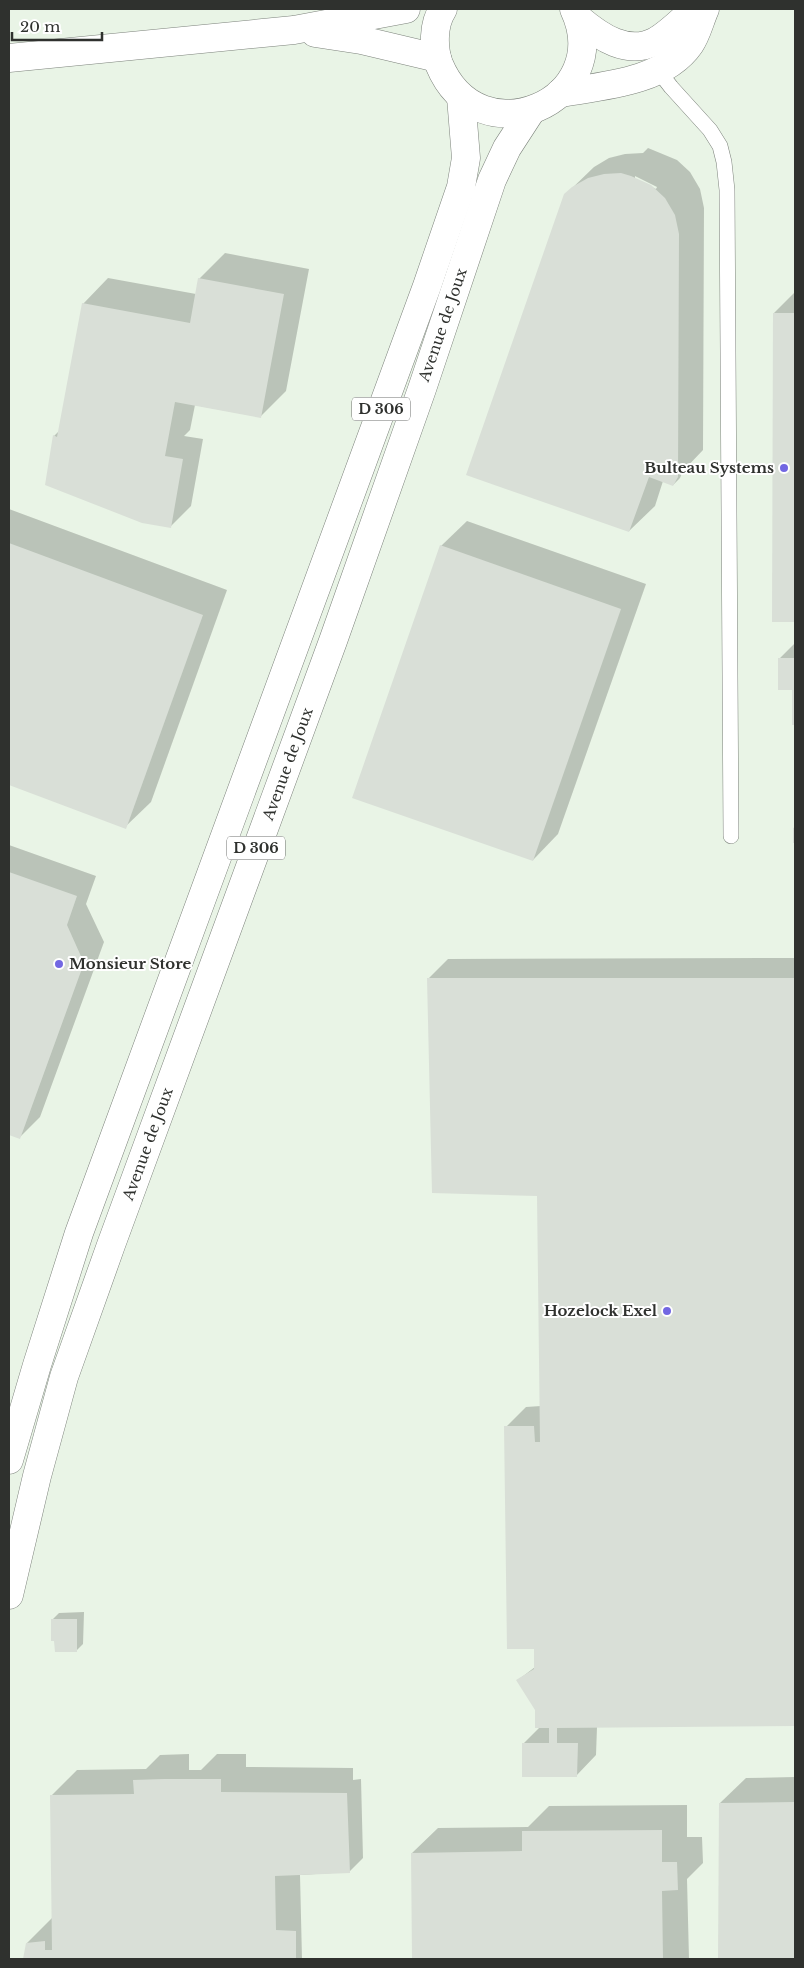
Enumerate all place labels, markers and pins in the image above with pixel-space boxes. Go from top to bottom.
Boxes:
place label: Bulteau Systems [644,458,774,477]
marker: Bulteau Systems [778,462,790,474]
place label: Monsieur Store [69,954,192,973]
marker: Monsieur Store [53,958,65,970]
place label: Hozelock Exel [544,1301,658,1320]
marker: Hozelock Exel [661,1305,673,1317]

